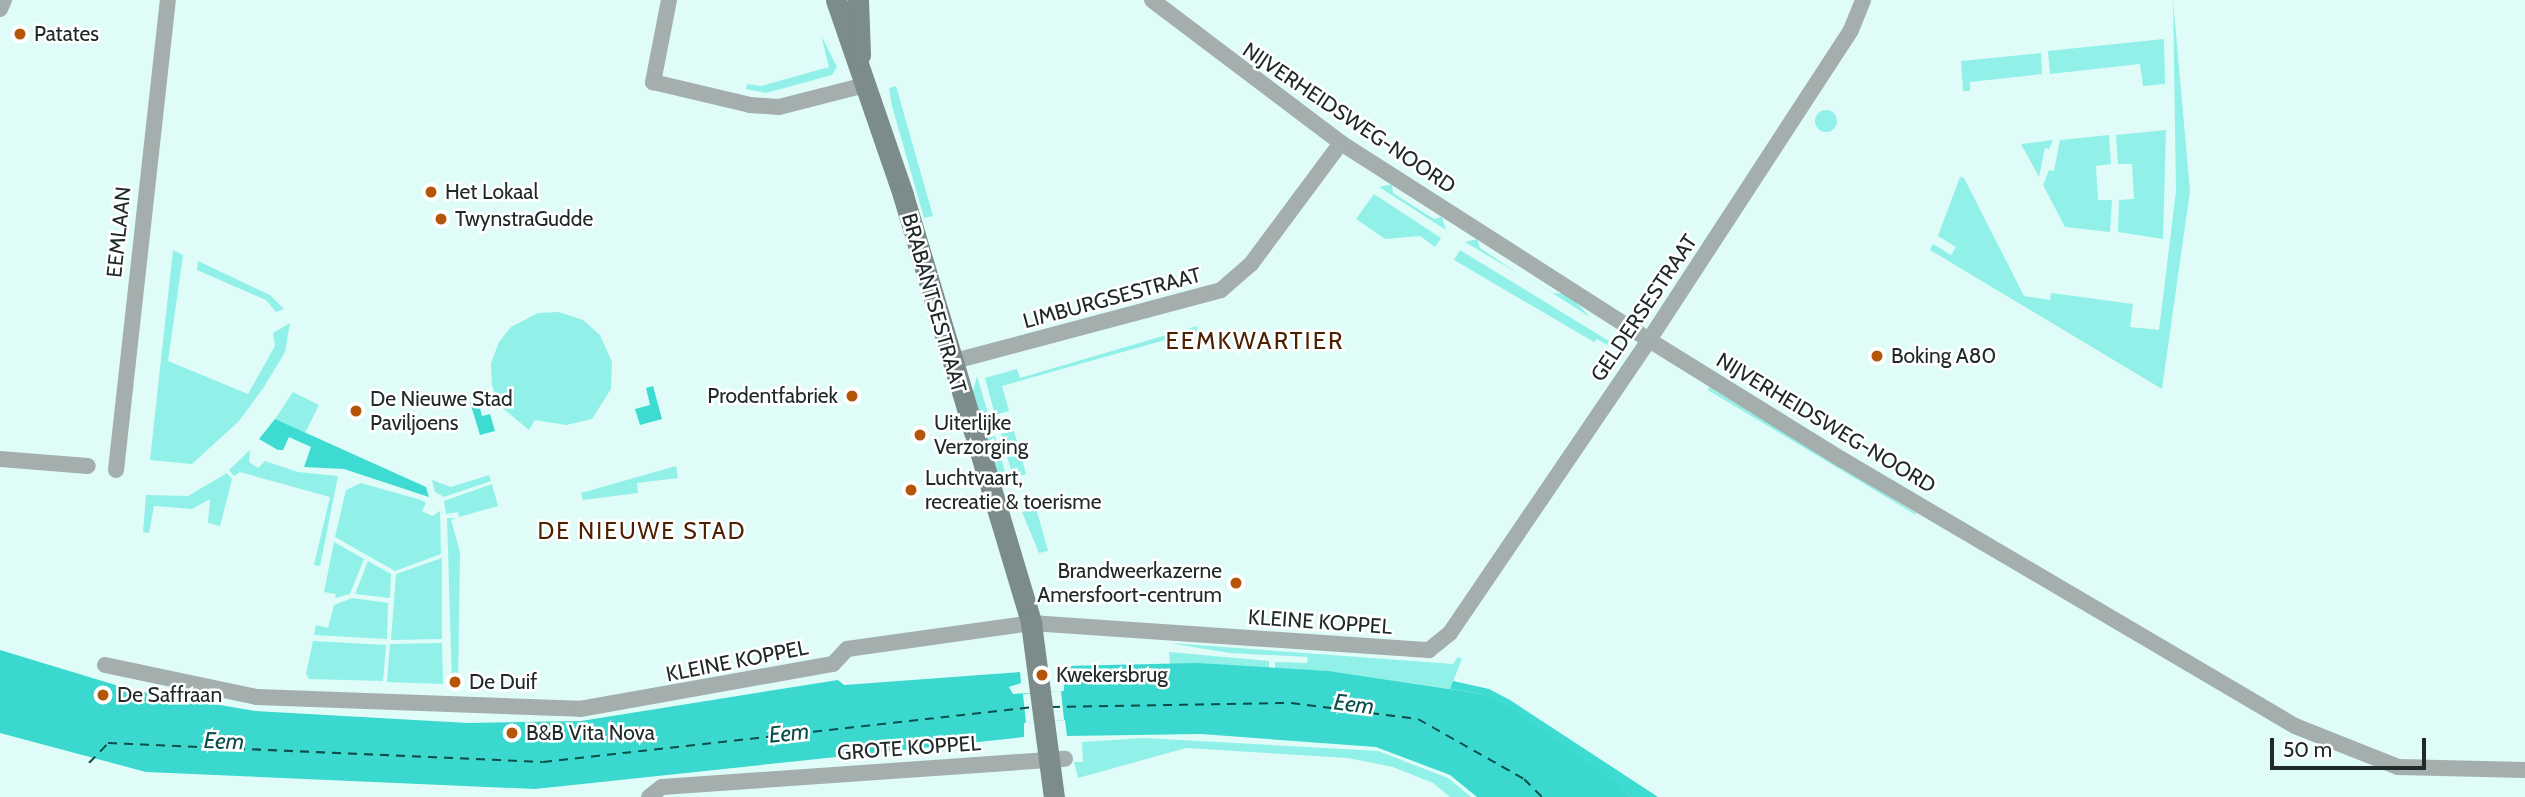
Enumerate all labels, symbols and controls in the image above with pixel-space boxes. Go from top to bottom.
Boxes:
place label: Patates [34,21,99,47]
marker: Patates [12,26,28,42]
street label: NIJVERHEIDSWEG-NOORD [1238,37,1460,199]
place label: Het Lokaal [445,179,538,205]
marker: Het Lokaal [423,184,439,200]
street label: EEMLAAN [102,185,136,279]
place label: TwynstraGudde [455,206,593,232]
street label: BRABANTSESTRAAT [896,210,972,396]
marker: TwynstraGudde [433,211,449,227]
street label: GELDERSESTRAAT [1586,230,1702,386]
street label: LIMBURGSESTRAAT [1020,262,1204,334]
district label: EEMKWARTIER [1167,327,1343,355]
place label: Boking A80 [1891,343,1996,369]
street label: NIJVERHEIDSWEG-NOORD [1712,347,1940,499]
marker: Boking A80 [1869,348,1885,364]
place label: Prodentfabriek [707,383,838,409]
place label: De Nieuwe Stad Paviljoens [370,386,513,436]
marker: Prodentfabriek [844,388,860,404]
marker: De Nieuwe Stad Paviljoens [348,403,364,419]
place label: Uiterlijke Verzorging [934,410,1028,460]
marker: Uiterlijke Verzorging [912,427,928,443]
place label: Luchtvaart, recreatie & toerisme [925,465,1101,515]
marker: Luchtvaart, recreatie & toerisme [903,482,919,498]
district label: DE NIEUWE STAD [539,517,745,545]
place label: Brandweerkazerne Amersfoort-centrum [1037,558,1222,608]
marker: Brandweerkazerne Amersfoort-centrum [1228,575,1244,591]
street label: KLEINE KOPPEL [1247,604,1393,640]
street label: KLEINE KOPPEL [664,635,810,687]
place label: Kwekersbrug [1056,662,1168,688]
marker: Kwekersbrug [1034,667,1050,683]
place label: De Duif [469,669,537,695]
marker: De Duif [447,674,463,690]
place label: De Saffraan [117,682,222,708]
marker: De Saffraan [95,687,111,703]
water label: Eem [1332,688,1376,720]
water label: Eem [767,717,811,749]
place label: B&B Vita Nova [526,720,655,746]
scale bar [2273,724,2429,768]
marker: B&B Vita Nova [504,725,520,741]
water label: Eem [203,727,245,755]
street label: GROTE KOPPEL [836,730,982,766]
text: 50 m [2283,737,2332,762]

